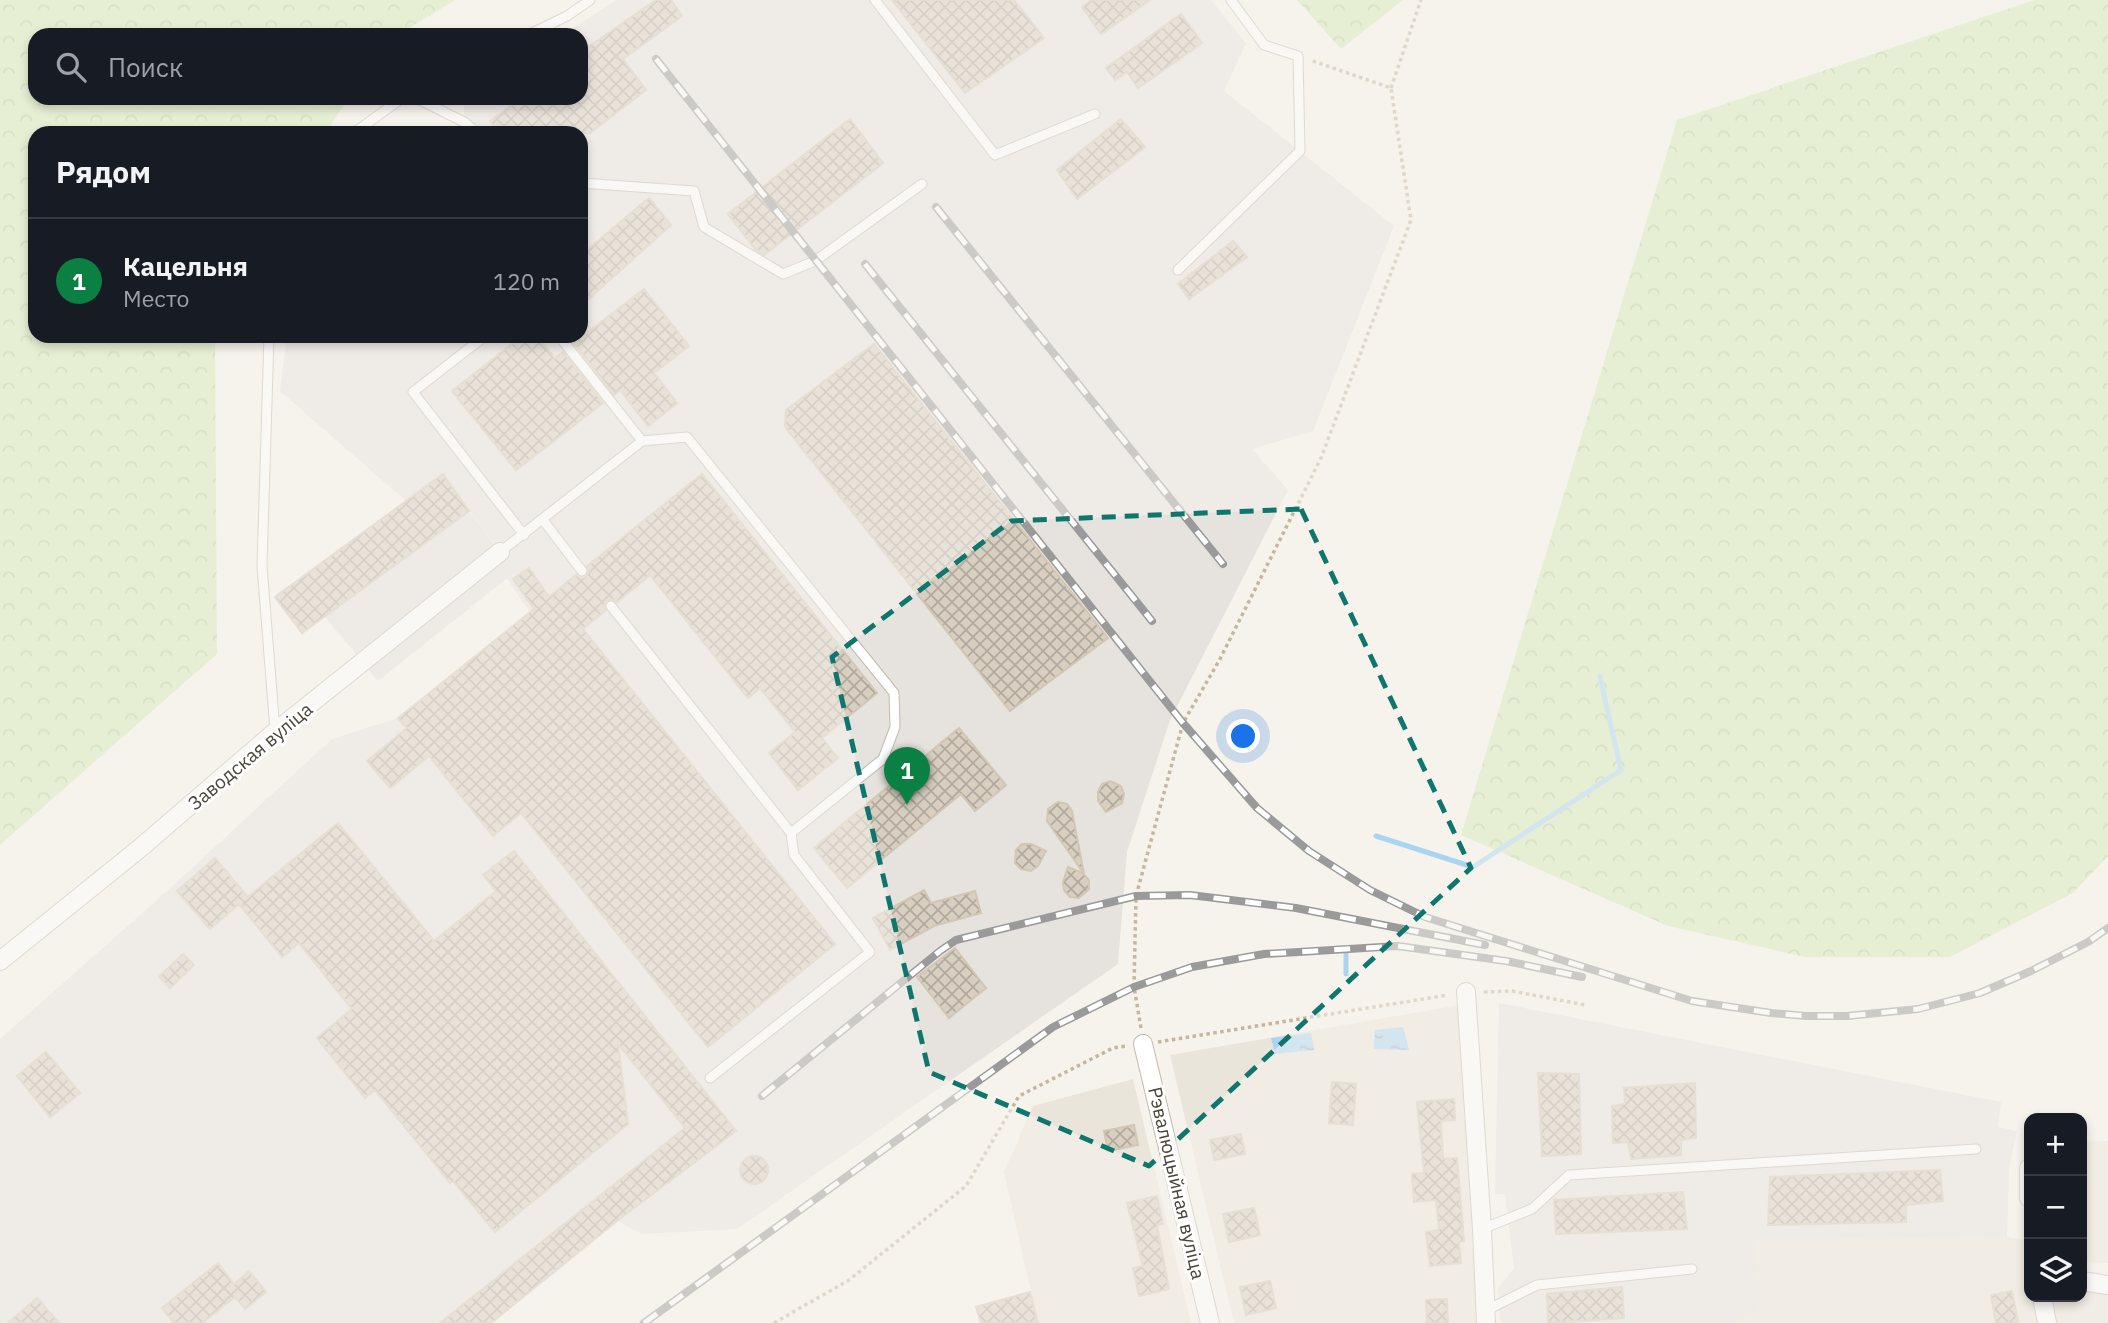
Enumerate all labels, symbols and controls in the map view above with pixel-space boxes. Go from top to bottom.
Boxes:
search box [28,28,588,105]
icon: search [52,48,90,86]
text: Поиск [108,50,183,84]
text: Рядом [56,152,151,191]
text: Кацельня [123,249,248,283]
text: 1 [72,266,86,296]
text: 120 m [493,266,560,296]
text: Место [123,283,189,313]
street label: Заводская вуліца [183,697,317,815]
your location [1226,719,1260,753]
pin: 1 [884,747,930,805]
street label: Рэвалюцыйная вуліца [1143,1085,1211,1281]
map controls [2024,1113,2087,1302]
button: + [2024,1113,2087,1176]
button: − [2024,1176,2087,1239]
button: layers [2024,1239,2087,1302]

